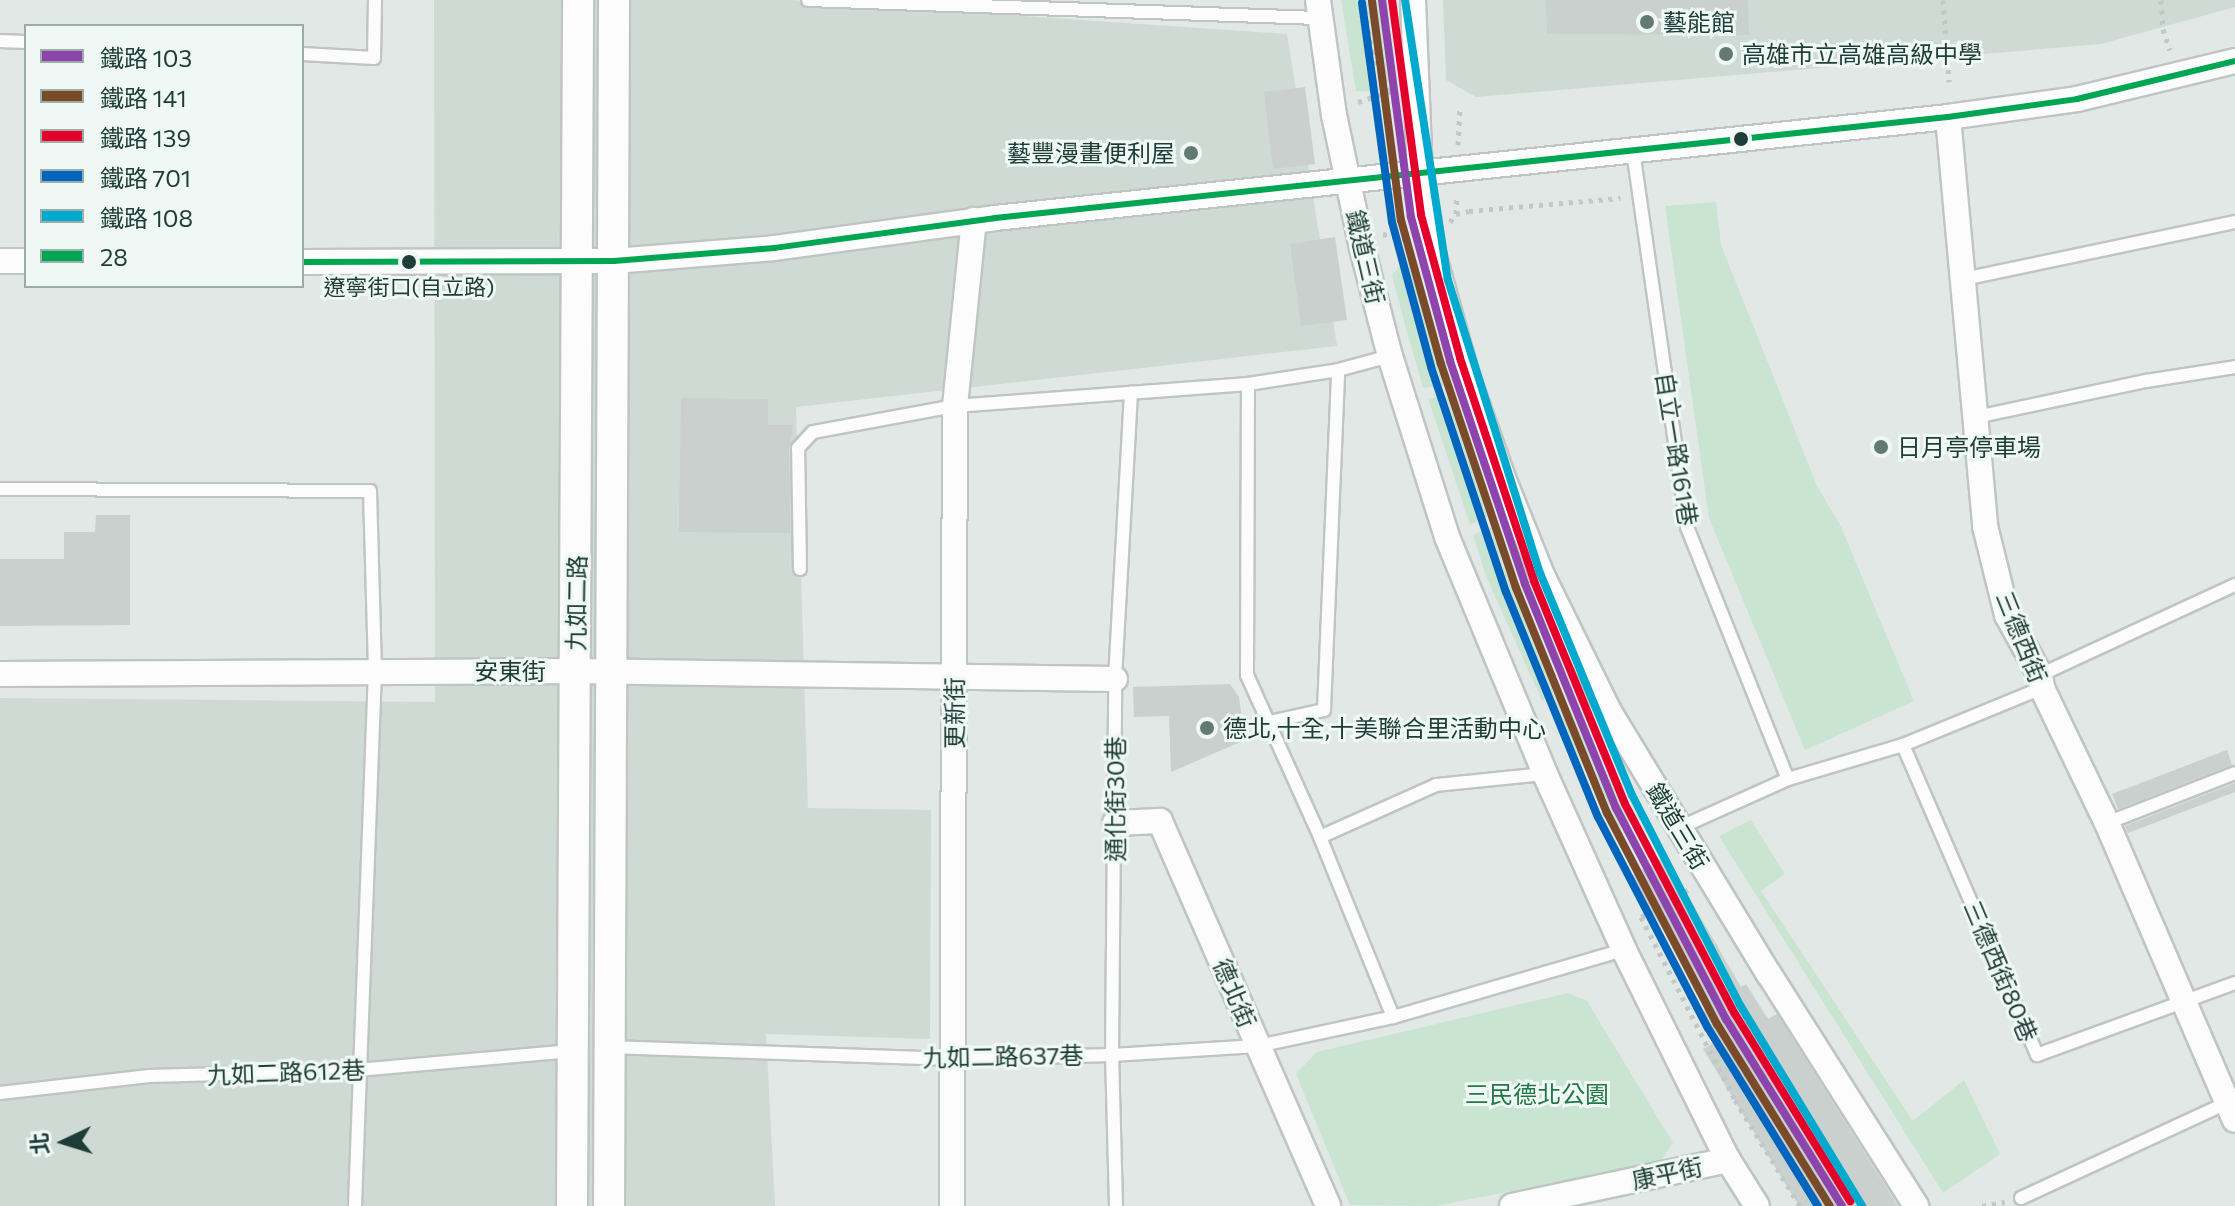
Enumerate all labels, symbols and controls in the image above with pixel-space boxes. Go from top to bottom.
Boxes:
place label: 藝能館 [1663,8,1735,36]
marker: 藝能館 [1638,13,1656,31]
legend [24,24,304,288]
place label: 高雄市立高雄高級中學 [1742,40,1982,68]
text: 鐵路 103 [100,43,192,72]
marker: 高雄市立高雄高級中學 [1717,45,1735,63]
text: 鐵路 141 [100,83,187,112]
text: 鐵路 139 [100,123,191,152]
unlabelled marker [1733,131,1749,147]
place label: 藝豐漫畫便利屋 [1007,139,1175,167]
marker: 藝豐漫畫便利屋 [1182,144,1200,162]
text: 鐵路 701 [100,163,191,192]
text: 鐵路 108 [100,203,193,232]
street label: 鐵道三街 [1341,207,1391,307]
text: 28 [100,242,128,271]
marker: 遼寧街口(自立路) [401,254,417,270]
place label: 遼寧街口(自立路) [324,274,494,300]
street label: 自立一路161巷 [1651,370,1703,528]
place label: 日月亭停車場 [1897,433,2041,461]
marker: 日月亭停車場 [1872,438,1890,456]
street label: 九如二路 [561,555,591,651]
street label: 三德西街 [1991,587,2053,687]
street label: 安東街 [474,657,546,685]
street label: 更新街 [940,677,968,749]
place label: 德北,十全,十美聯合里活動中心 [1223,714,1546,742]
marker: 德北,十全,十美聯合里活動中心 [1198,719,1216,737]
street label: 通化街30巷 [1101,736,1129,862]
street label: 鐵道三街 [1641,777,1715,875]
street label: 三德西街80巷 [1958,896,2044,1046]
street label: 德北街 [1208,954,1262,1032]
street label: 九如二路637巷 [922,1040,1084,1072]
street label: 九如二路612巷 [206,1055,366,1089]
park label: 三民德北公園 [1465,1080,1609,1108]
north arrow [24,1102,104,1182]
text: 北 [25,1132,54,1156]
street label: 康平街 [1629,1151,1705,1195]

